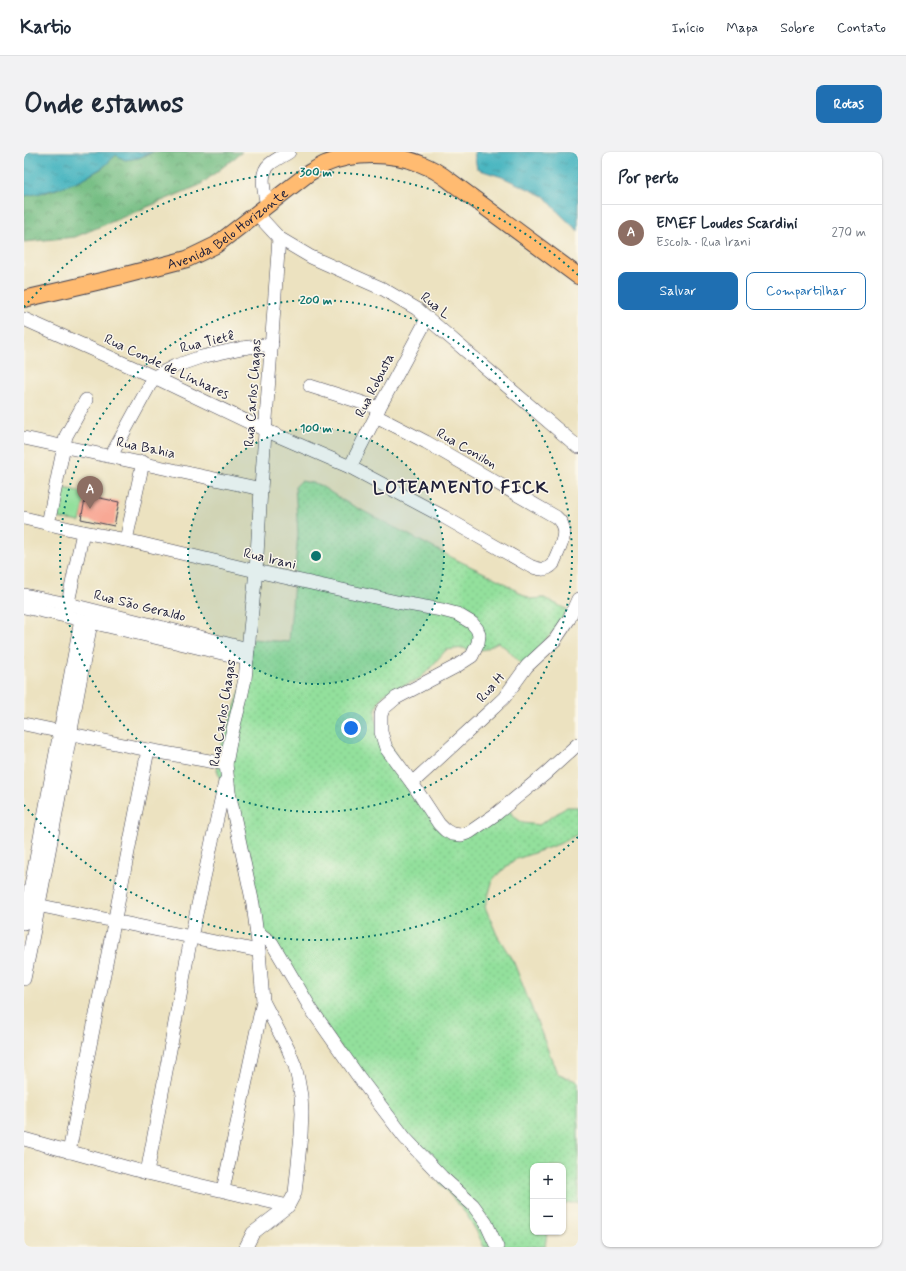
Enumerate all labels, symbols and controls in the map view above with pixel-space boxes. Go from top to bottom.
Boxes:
text: Kartio [20,15,71,40]
text: Início [671,19,704,37]
text: Mapa [726,19,758,37]
text: Sobre [780,19,815,37]
text: Contato [837,19,886,37]
button: Rotas [816,85,882,123]
text: Onde estamos [24,86,184,123]
text: 300 m [300,165,333,181]
text: Por perto [618,167,679,189]
street label: Avenida Belo Horizonte [165,184,292,274]
text: EMEF Loudes Scardini [656,214,797,234]
text: A [627,224,635,241]
text: 270 m [831,224,866,241]
text: Escola · Rua Irani [656,234,751,251]
button: Salvar [618,272,738,310]
button: Compartilhar [746,272,866,310]
street label: Rua L [417,288,454,324]
text: 200 m [300,293,333,309]
street label: Rua Tietê [178,327,236,357]
street label: Rua Conde de Linhares [101,330,232,404]
street label: Rua Carlos Chagas [240,338,266,448]
street label: Rua Robusta [351,350,399,421]
text: 100 m [300,421,333,437]
street label: Rua Conilon [433,424,500,473]
street label: Rua Bahia [115,433,177,463]
pin: A [77,476,103,509]
district label: LOTEAMENTO FICK [373,476,549,500]
street label: Rua Irani [242,544,298,574]
centre of rings [309,549,323,563]
street label: Rua São Geraldo [92,586,188,626]
street label: Rua Carlos Chagas [206,658,240,768]
street label: Rua H [473,669,509,706]
your location [341,718,361,738]
map controls [530,1163,566,1235]
button: + [530,1163,566,1199]
button: − [530,1199,566,1235]

